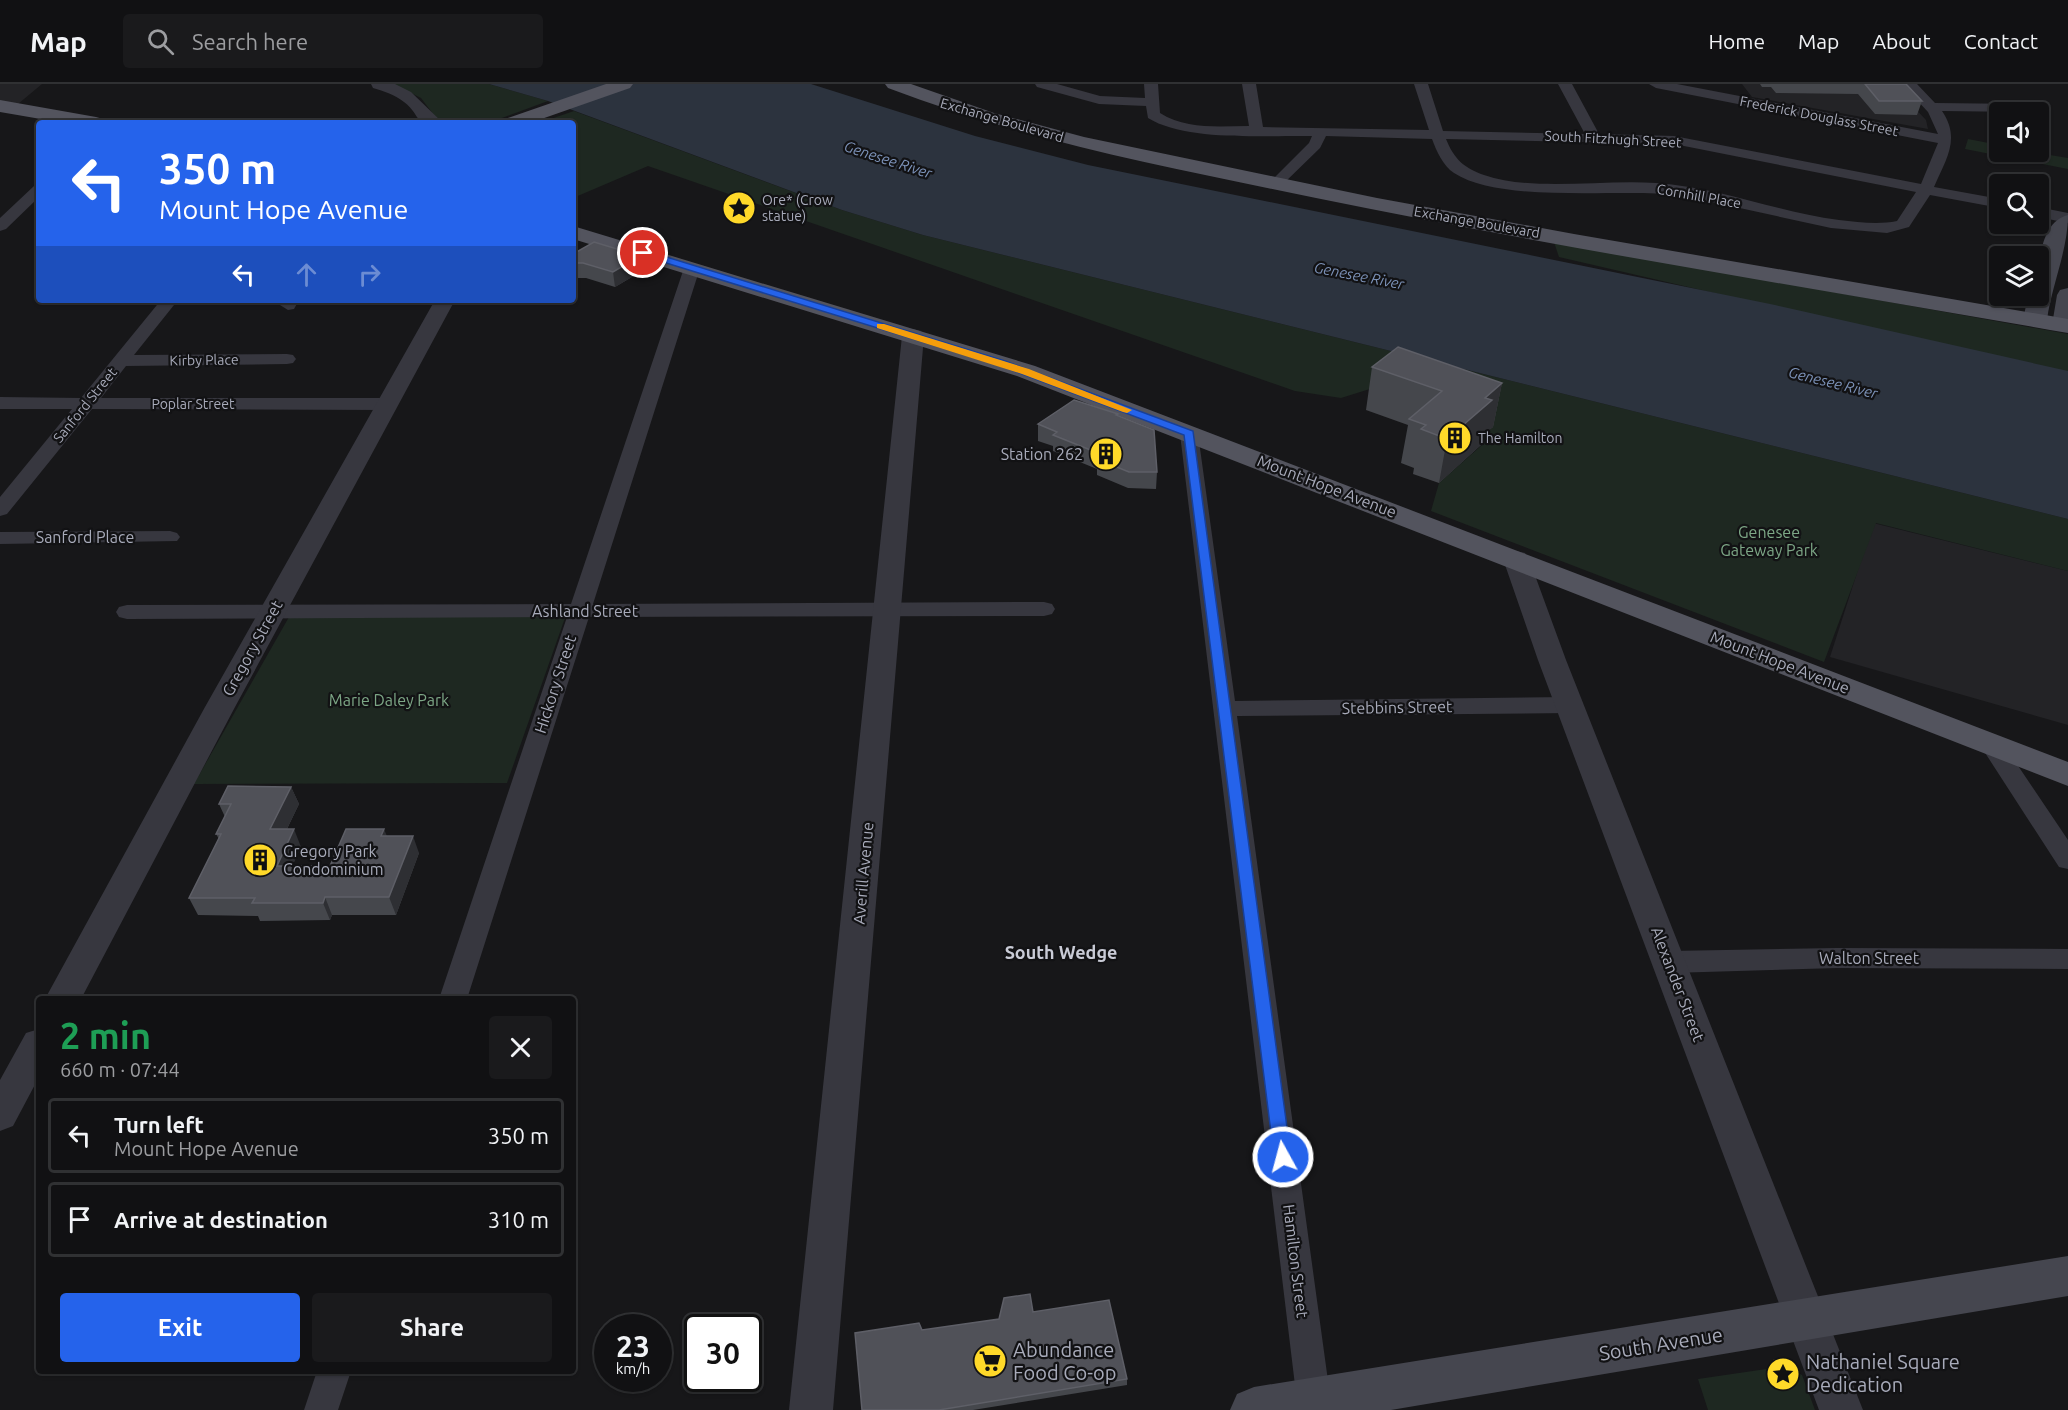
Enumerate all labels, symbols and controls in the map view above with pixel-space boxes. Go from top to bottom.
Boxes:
search box [123,14,543,68]
icon: search [144,25,177,58]
text: Map [30,26,87,57]
text: Search here [192,29,308,54]
text: Home [1708,29,1765,53]
text: Map [1798,29,1839,53]
text: About [1872,29,1931,53]
text: Contact [1964,29,2038,53]
street label: Frederick Douglass Street [1738,93,1900,139]
street label: Exchange Boulevard [938,95,1066,145]
map controls [1989,102,2049,306]
button: sound [1989,102,2049,162]
street label: South Fitzhugh Street [1544,127,1682,151]
water label: Genesee River [842,137,935,182]
icon: left [60,144,138,222]
text: 350 m [159,145,276,192]
button: search [1989,174,2049,234]
street label: Cornhill Place [1656,181,1742,211]
place icon: Ore* (Crow statue) [721,190,757,226]
place label: Ore* (Crow statue) [762,192,833,224]
text: Mount Hope Avenue [159,194,408,224]
street label: Exchange Boulevard [1413,203,1541,241]
pin [617,227,668,278]
icon: arrive [626,236,659,269]
button: layers [1989,246,2049,306]
icon: left [227,258,260,291]
icon: ahead [290,258,323,291]
icon: right [353,258,386,291]
water label: Genesee River [1313,258,1407,293]
street label: Kirby Place [169,351,239,369]
water label: Genesee River [1787,363,1881,402]
street label: Sanford Street [50,364,120,446]
street label: Poplar Street [151,396,235,412]
building icon: The Hamilton [1437,420,1473,456]
place label: The Hamilton [1478,430,1562,446]
building icon: Station 262 [1088,436,1124,472]
place label: Station 262 [1001,445,1083,463]
street label: Mount Hope Avenue [1255,451,1399,521]
park label: Genesee Gateway Park [1720,523,1818,559]
street label: Sanford Place [36,528,134,546]
street label: Gregory Street [218,596,286,699]
street label: Ashland Street [532,602,639,620]
street label: Mount Hope Avenue [1708,627,1852,697]
street label: Hickory Street [531,632,580,735]
park label: Marie Daley Park [329,691,449,709]
street label: Stebbins Street [1342,697,1453,717]
street label: Averill Avenue [850,821,876,925]
building icon: Gregory Park Condominium [242,842,278,878]
place label: Gregory Park Condominium [283,842,384,878]
street label: Alexander Street [1648,924,1708,1045]
district label: South Wedge [1005,942,1117,962]
street label: Walton Street [1819,949,1920,967]
text: 2 min [60,1015,151,1056]
button: close [489,1016,552,1079]
text: 660 m · 07:44 [60,1058,180,1081]
text: Turn left [114,1112,204,1137]
icon: left [63,1119,96,1152]
text: 350 m [488,1123,549,1148]
position arrow [1251,1125,1315,1189]
text: Mount Hope Avenue [114,1137,299,1160]
icon: arrive [63,1203,96,1236]
street label: Hamilton Street [1280,1203,1312,1320]
text: Arrive at destination [114,1207,328,1232]
text: 310 m [488,1207,549,1232]
button: Exit [60,1293,300,1362]
button: Share [312,1293,552,1362]
speed limit sign: 30 [684,1314,762,1392]
street label: South Avenue [1597,1322,1724,1365]
text: 23 [616,1329,650,1363]
place label: Abundance Food Co-op [1013,1338,1116,1384]
supermarket icon: Abundance Food Co-op [972,1343,1008,1379]
place label: Nathaniel Square Dedication [1806,1350,1960,1396]
place icon: Nathaniel Square Dedication [1765,1356,1801,1392]
text: km/h [616,1360,650,1377]

